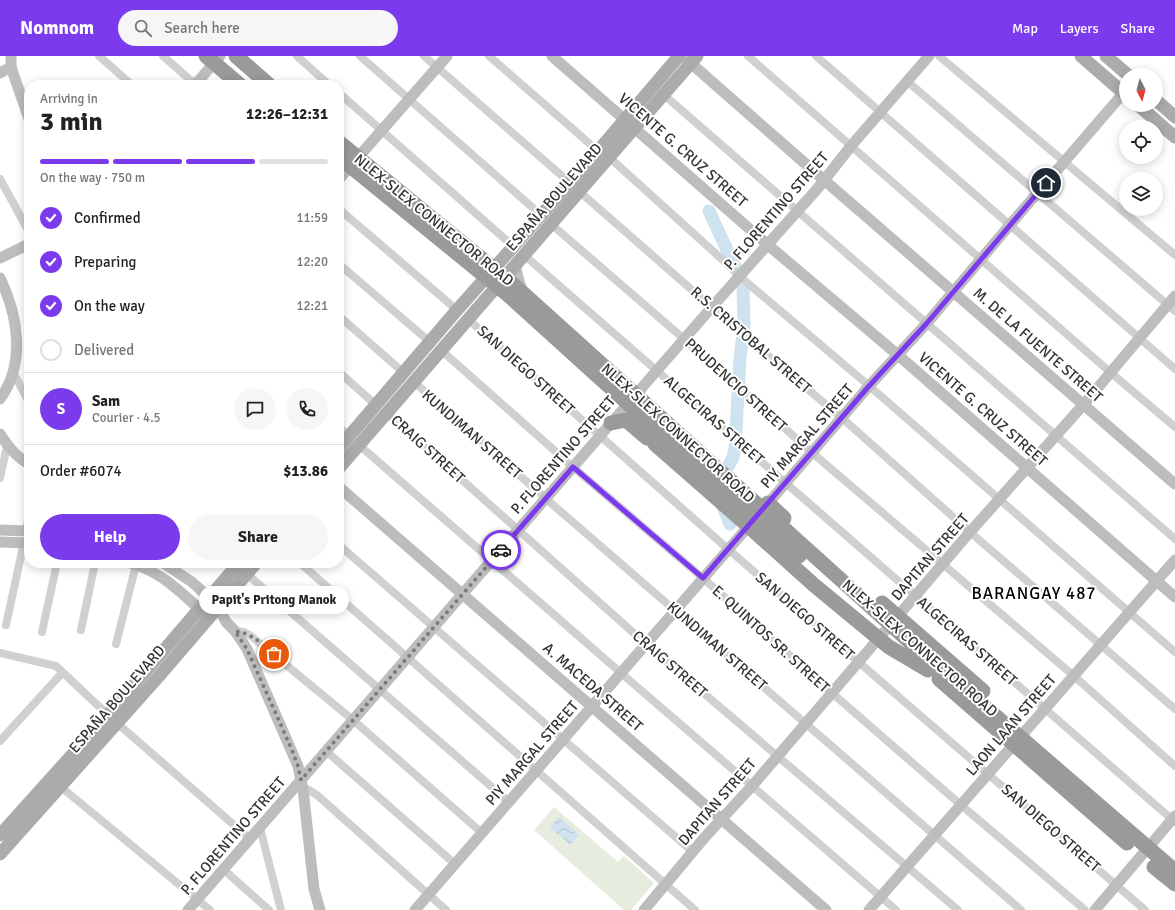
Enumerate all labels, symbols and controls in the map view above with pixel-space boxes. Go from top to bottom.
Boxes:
search box [118,10,398,46]
text: Nomnom [20,16,94,40]
icon: search [132,17,154,39]
text: Search here [164,19,240,37]
text: Map [1012,20,1038,37]
text: Layers [1060,20,1099,37]
text: Share [1121,20,1155,37]
north arrow [1119,68,1163,112]
map controls [1119,68,1163,216]
street label: VICENTE G. CRUZ STREET [615,89,752,211]
text: Arriving in [40,91,98,107]
text: 12:26–12:31 [246,105,328,123]
text: 3 min [40,106,103,138]
button: locate [1119,120,1163,164]
street label: ESPAÑA BOULEVARD [501,139,606,255]
street label: P. FLORENTINO STREET [720,148,833,274]
street label: NLEX-SLEX CONNECTOR ROAD [351,150,517,290]
pin [1029,166,1063,200]
text: On the way · 750 m [40,170,145,186]
icon: home [1035,172,1057,194]
button: layers [1119,172,1163,216]
icon: check [40,207,62,229]
text: Confirmed [74,209,141,227]
text: 11:59 [296,210,328,226]
icon: check [40,251,62,273]
text: Preparing [74,253,137,271]
text: 12:20 [296,254,328,270]
street label: R.S. CRISTOBAL STREET [687,283,815,398]
street label: M. DE LA FUENTE STREET [970,284,1107,406]
icon: check [40,295,62,317]
text: On the way [74,297,145,315]
text: 12:21 [296,298,328,314]
street label: SAN DIEGO STREET [474,321,579,419]
street label: PRUDENCIO STREET [681,334,791,436]
text: Delivered [74,341,134,359]
street label: VICENTE G. CRUZ STREET [915,348,1052,470]
street label: NLEX-SLEX CONNECTOR ROAD [598,359,758,507]
street label: ALGECIRAS STREET [660,372,768,469]
street label: PIY MARGAL STREET [757,380,858,492]
street label: KUNDIMAN STREET [418,386,526,483]
button: chat [234,388,276,430]
button: phone [286,388,328,430]
text: Sam [92,392,120,410]
street label: P. FLORENTINO STREET [507,392,620,518]
text: S [57,400,65,418]
text: Courier · 4.5 [92,410,161,426]
street label: CRAIG STREET [387,411,469,487]
text: Order #6074 [40,462,122,480]
text: $13.86 [283,462,328,480]
street label: DAPITAN STREET [887,509,973,604]
button: Help [40,514,180,560]
button: Share [188,514,328,560]
courier [481,530,521,570]
icon: car [490,539,512,561]
street label: SAN DIEGO STREET [752,568,859,664]
street label: NLEX-SLEX CONNECTOR ROAD [839,576,1001,720]
street label: E. QUINTOS SR. STREET [709,581,834,697]
district label: BARANGAY 487 [971,583,1097,604]
callout: Papit's Pritong Manok [199,586,349,614]
text: Papit's Pritong Manok [212,592,336,608]
street label: ALGECIRAS STREET [913,593,1021,690]
street label: KUNDIMAN STREET [663,598,771,695]
street label: CRAIG STREET [629,627,712,702]
pin [257,637,291,671]
street label: A. MACEDA STREET [539,639,647,736]
street label: ESPAÑA BOULEVARD [64,641,169,757]
icon: bag [263,643,285,665]
street label: LAON LAAN STREET [962,670,1060,779]
street label: PIY MARGAL STREET [482,697,583,809]
street label: DAPITAN STREET [674,754,760,849]
street label: P. FLORENTINO STREET [177,773,290,899]
street label: SAN DIEGO STREET [998,780,1105,876]

